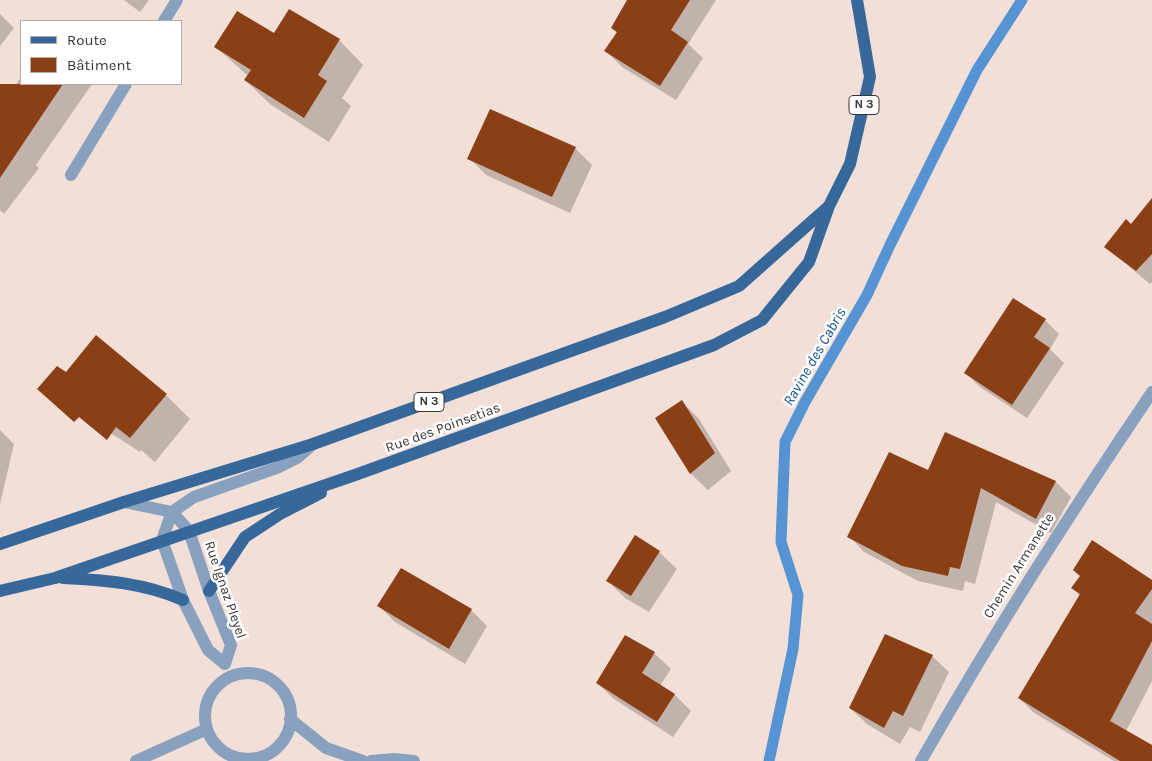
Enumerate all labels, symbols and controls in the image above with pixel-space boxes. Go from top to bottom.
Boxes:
legend [20,20,182,85]
text: Route [67,31,107,49]
text: Bâtiment [67,56,131,74]
road number: N 3 [849,96,879,114]
water label: Ravine des Cabris [780,305,850,409]
road number: N 3 [414,392,444,412]
street label: Rue des Poinsetias [383,399,503,457]
street label: Chemin Armanette [980,510,1058,622]
street label: Rue Ignaz Pleyel [200,539,250,641]

